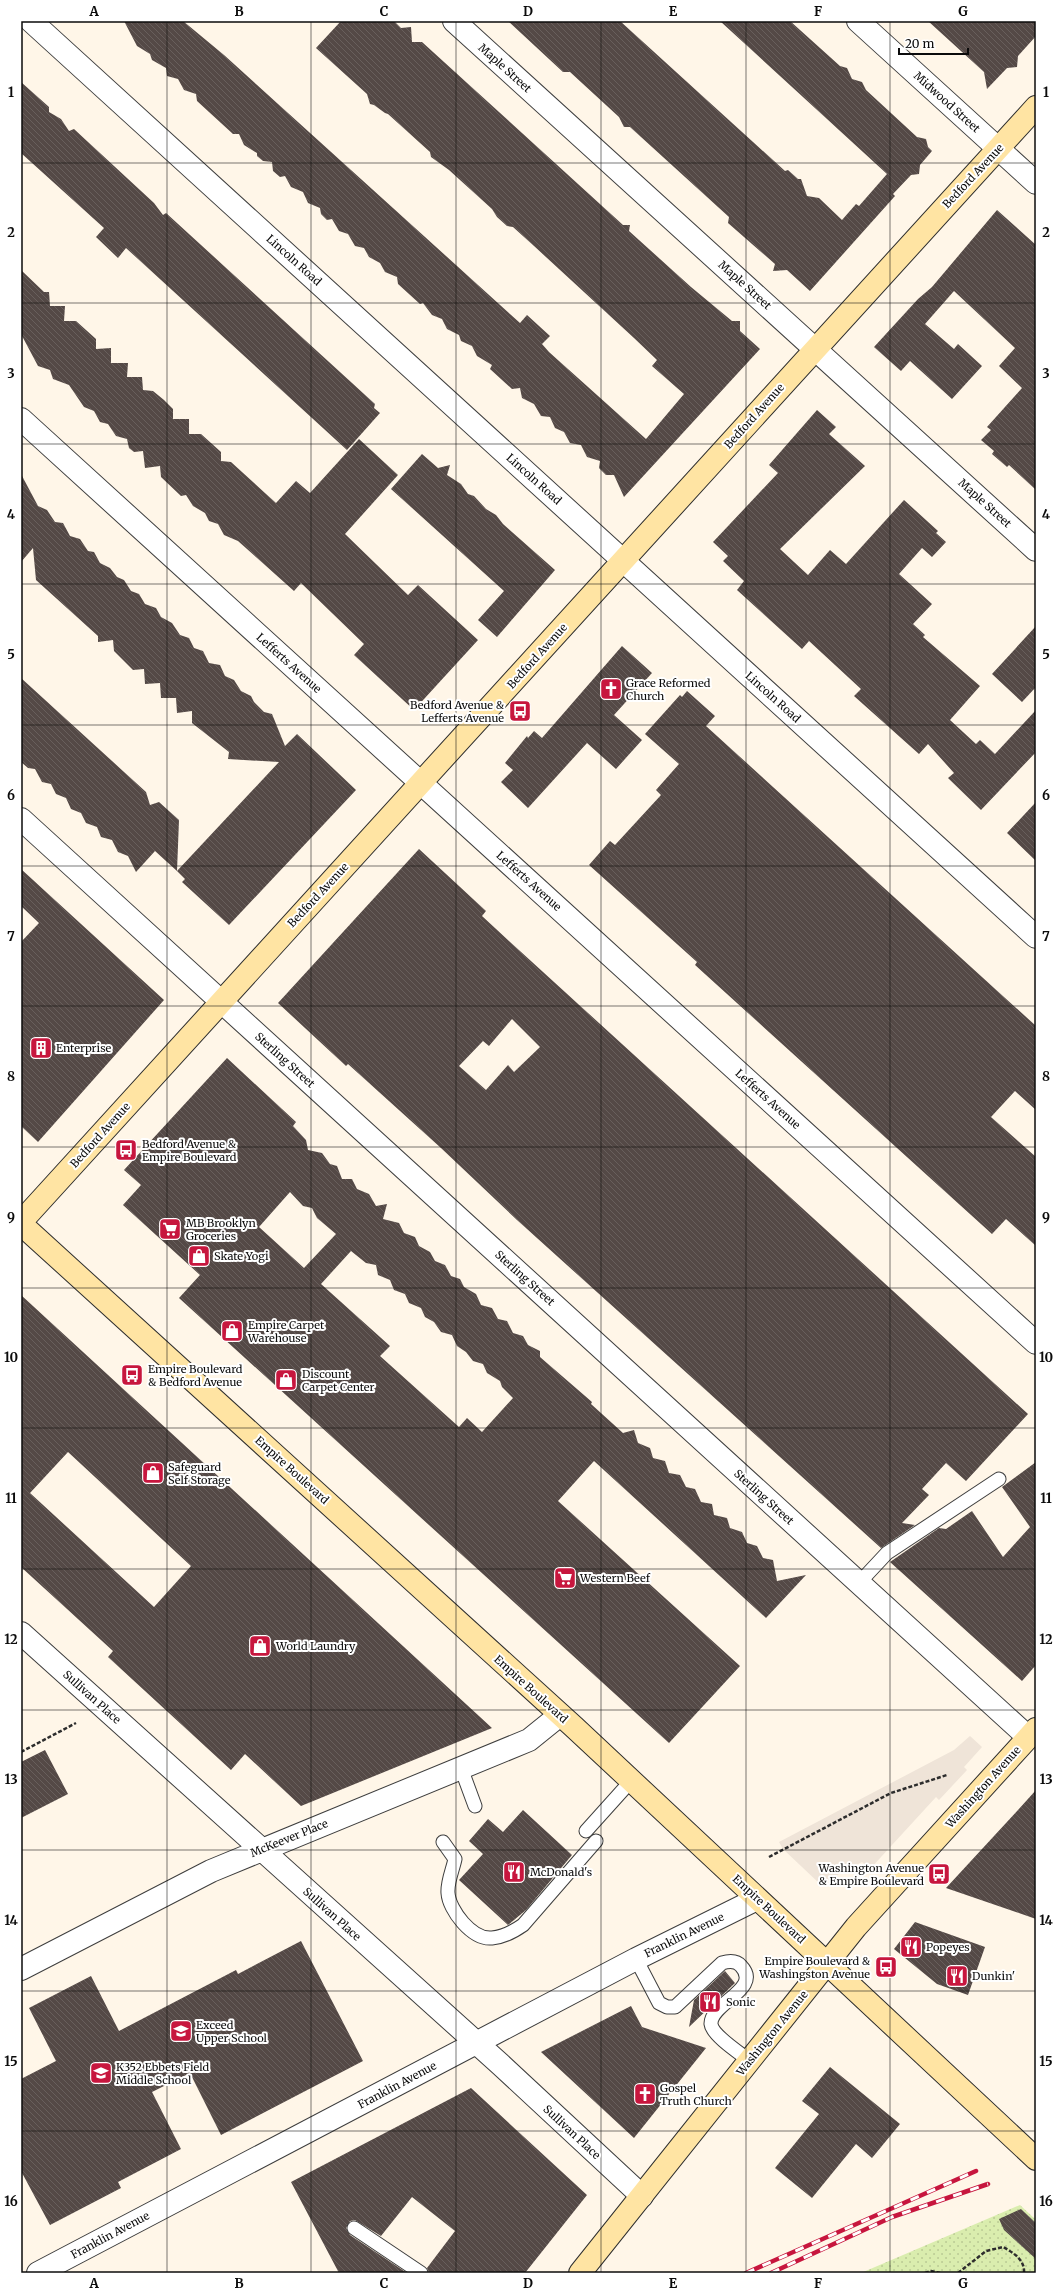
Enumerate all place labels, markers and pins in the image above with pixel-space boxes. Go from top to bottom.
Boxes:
church icon: Grace Reformed Church [598,676,624,702]
place label: Grace Reformed Church [626,676,711,703]
place label: Bedford Avenue & Lefferts Avenue [410,698,505,725]
bus stop icon: Bedford Avenue & Lefferts Avenue [507,698,533,724]
building icon: Enterprise [28,1035,54,1061]
place label: Enterprise [56,1041,112,1055]
bus stop icon: Bedford Avenue & Empire Boulevard [113,1137,139,1163]
place label: Bedford Avenue & Empire Boulevard [142,1137,237,1164]
supermarket icon: MB Brooklyn Groceries [157,1216,183,1242]
place label: MB Brooklyn Groceries [186,1216,256,1243]
shop icon: Skate Yogi [186,1243,212,1269]
place label: Skate Yogi [214,1249,269,1263]
shop icon: Empire Carpet Warehouse [219,1318,245,1344]
place label: Empire Carpet Warehouse [247,1318,325,1345]
bus stop icon: Empire Boulevard & Bedford Avenue [119,1362,145,1388]
place label: Empire Boulevard & Bedford Avenue [148,1362,243,1389]
shop icon: Discount Carpet Center [273,1367,299,1393]
place label: Discount Carpet Center [302,1367,375,1394]
shop icon: Safeguard Self Storage [140,1460,166,1486]
place label: Safeguard Self Storage [168,1460,231,1487]
supermarket icon: Western Beef [552,1565,578,1591]
place label: Western Beef [579,1571,651,1585]
shop icon: World Laundry [247,1633,273,1659]
place label: World Laundry [275,1639,356,1653]
restaurant icon: McDonald's [501,1859,527,1885]
place label: Washington Avenue & Empire Boulevard [818,1861,924,1888]
bus stop icon: Washington Avenue & Empire Boulevard [926,1861,952,1887]
place label: McDonald's [530,1865,592,1879]
restaurant icon: Popeyes [898,1934,924,1960]
place label: Popeyes [926,1940,970,1954]
place label: Empire Boulevard & Washingston Avenue [758,1954,871,1981]
bus stop icon: Empire Boulevard & Washingston Avenue [873,1954,899,1980]
restaurant icon: Dunkin' [944,1963,970,1989]
place label: Dunkin' [972,1969,1015,1983]
restaurant icon: Sonic [697,1989,723,2015]
place label: Sonic [726,1995,756,2009]
school or university icon: Exceed Upper School [168,2018,194,2044]
place label: Exceed Upper School [196,2018,268,2045]
school or university icon: K352 Ebbets Field Middle School [88,2060,114,2086]
place label: K352 Ebbets Field Middle School [116,2060,210,2087]
church icon: Gospel Truth Church [632,2081,658,2107]
place label: Gospel Truth Church [660,2081,732,2108]

